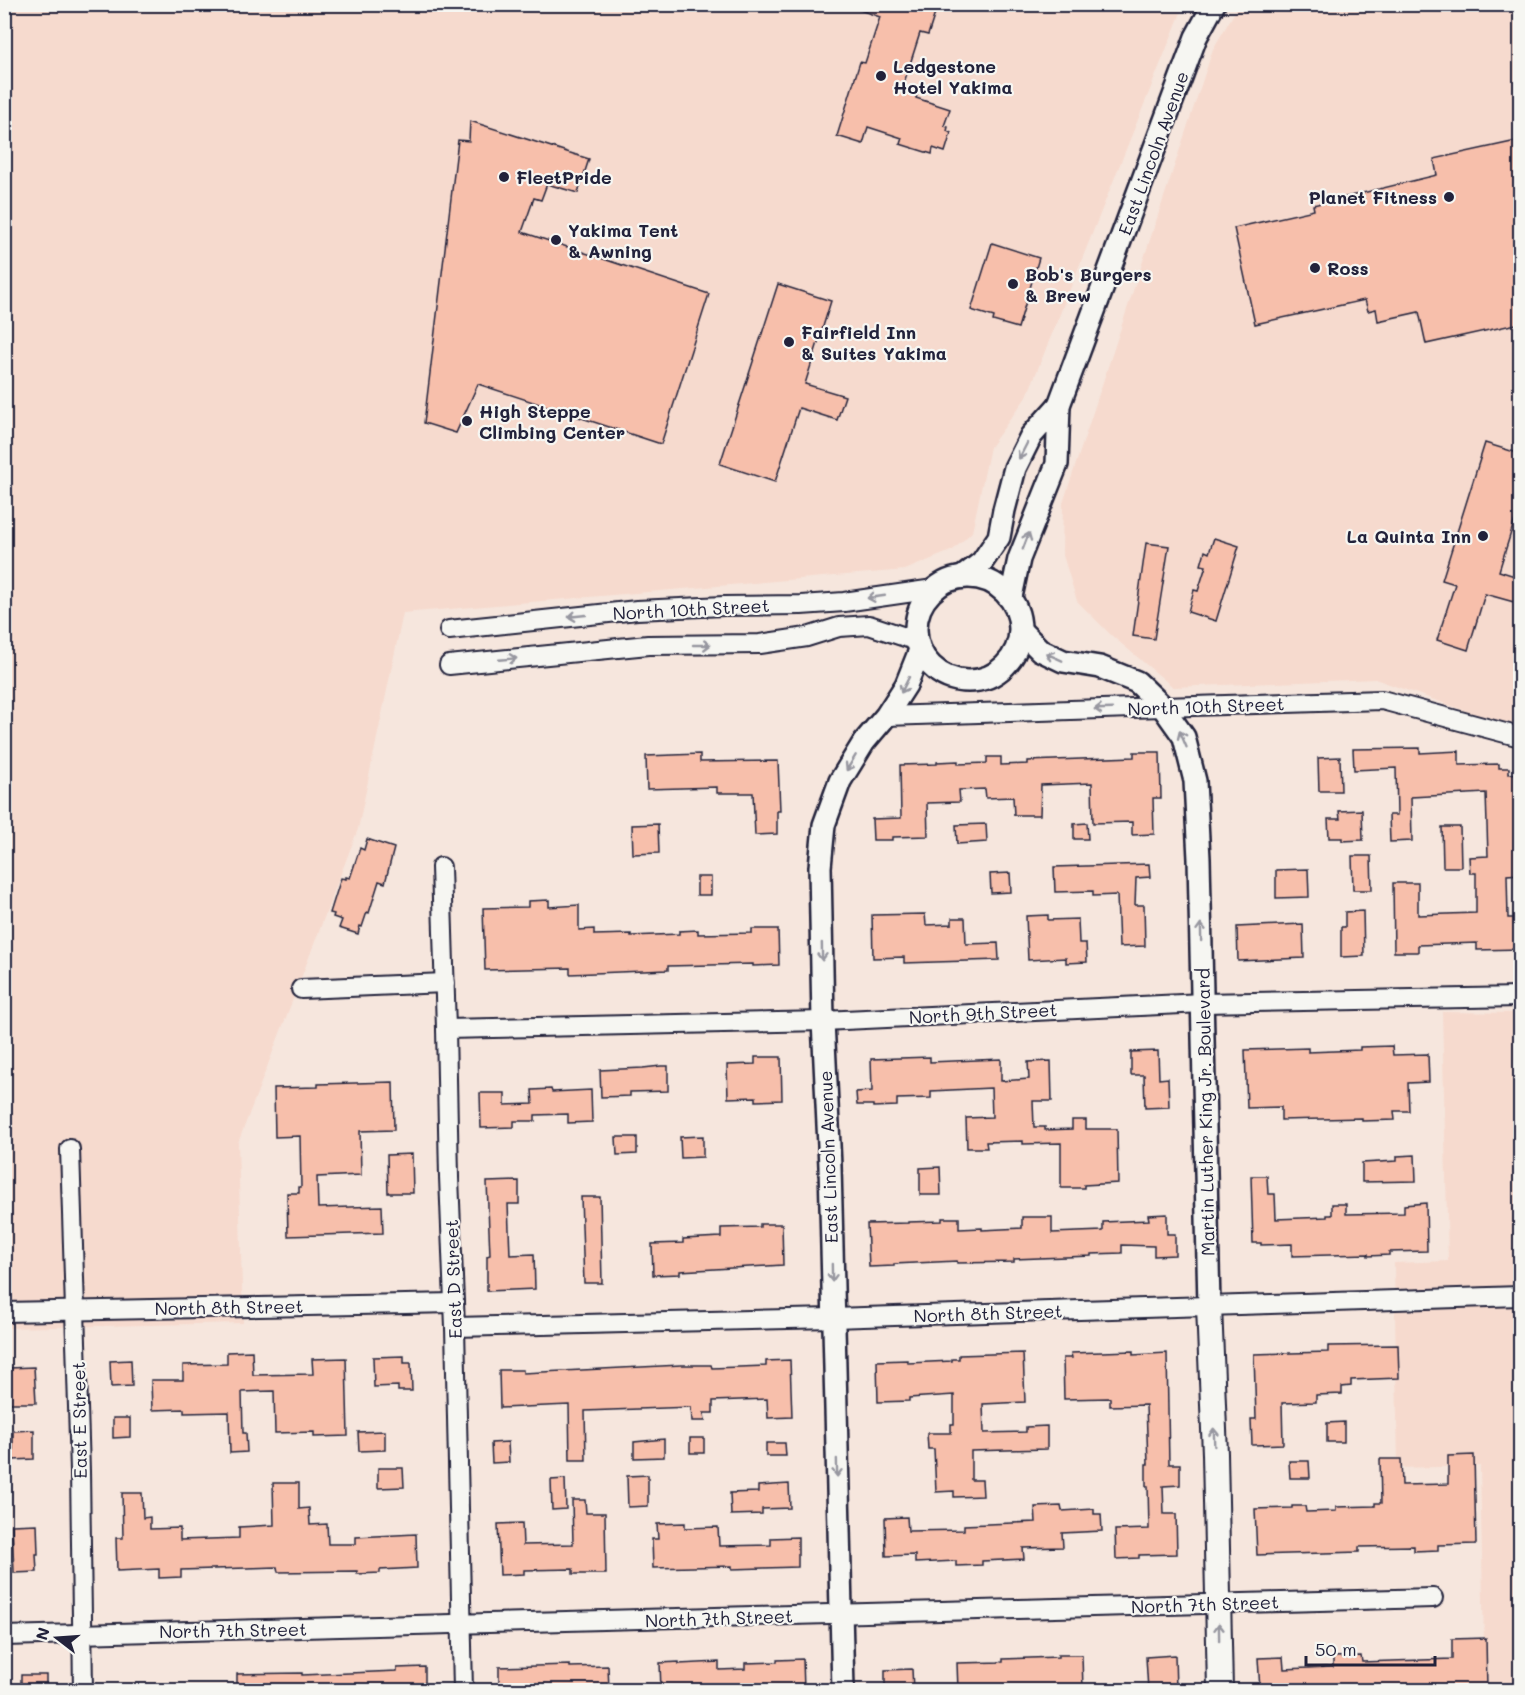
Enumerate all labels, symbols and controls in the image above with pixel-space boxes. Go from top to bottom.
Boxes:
place label: Ledgestone Hotel Yakima [893,54,1012,99]
street label: East Lincoln Avenue [1112,68,1194,238]
marker: Ledgestone Hotel Yakima [874,69,888,83]
place label: FleetPride [516,165,612,189]
marker: FleetPride [497,170,511,184]
place label: Planet Fitness [1308,185,1437,209]
marker: Planet Fitness [1442,190,1456,204]
place label: Yakima Tent & Awning [568,218,678,263]
marker: Yakima Tent & Awning [549,233,563,247]
place label: Ross [1327,256,1369,280]
marker: Ross [1308,261,1322,275]
place label: Bob's Burgers & Brew [1025,262,1152,307]
marker: Bob's Burgers & Brew [1006,277,1020,291]
place label: Fairfield Inn & Suites Yakima [801,320,947,365]
marker: Fairfield Inn & Suites Yakima [782,335,796,349]
place label: High Steppe Climbing Center [479,399,625,444]
marker: High Steppe Climbing Center [460,414,474,428]
one-way arrow [1017,441,1029,459]
place label: La Quinta Inn [1346,524,1471,548]
marker: La Quinta Inn [1476,529,1490,543]
one-way arrow [1022,532,1033,551]
one-way arrow [867,592,886,603]
street label: North 10th Street [612,593,770,625]
one-way arrow [567,610,587,621]
one-way arrow [691,639,711,651]
one-way arrow [1046,650,1064,662]
one-way arrow [497,653,517,664]
one-way arrow [899,675,911,693]
street label: North 10th Street [1127,691,1285,721]
one-way arrow [1094,703,1114,714]
one-way arrow [1177,731,1188,749]
one-way arrow [845,754,857,771]
one-way arrow [1195,923,1207,943]
one-way arrow [816,942,827,962]
street label: Martin Luther King Jr. Boulevard [1190,968,1220,1256]
street label: North 9th Street [908,997,1058,1029]
street label: East Lincoln Avenue [813,1070,843,1244]
street label: East D Street [439,1219,467,1339]
one-way arrow [827,1262,838,1282]
street label: North 8th Street [154,1294,304,1320]
street label: North 8th Street [913,1298,1063,1328]
street label: East E Street [66,1361,92,1479]
one-way arrow [1209,1428,1220,1448]
one-way arrow [832,1457,843,1477]
street label: North 7th Street [1131,1589,1279,1619]
street label: North 7th Street [645,1603,793,1633]
north arrow [27,1608,87,1668]
street label: North 7th Street [159,1617,307,1643]
one-way arrow [1213,1623,1225,1643]
text: N [30,1625,54,1642]
scale bar [1306,1629,1435,1667]
text: 50 m [1315,1637,1357,1661]

